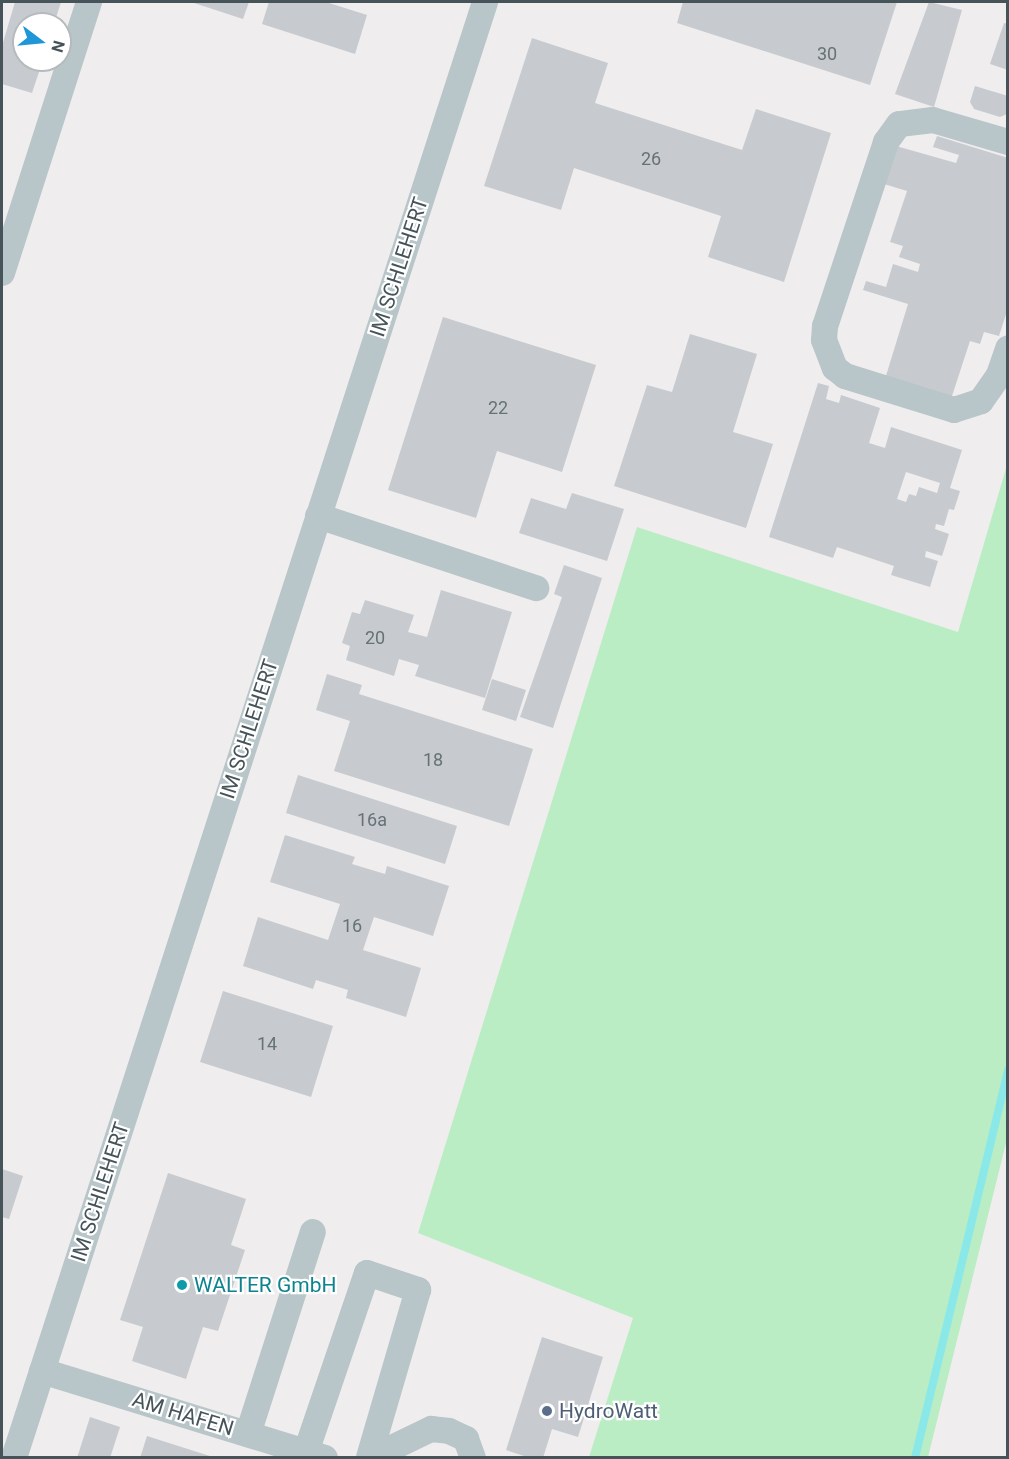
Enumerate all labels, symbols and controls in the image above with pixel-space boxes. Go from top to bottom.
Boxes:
north arrow [12,12,72,72]
text: N [47,38,69,55]
house number: 30 [817,43,837,65]
house number: 26 [641,148,661,170]
street label: IM SCHLEHERT [365,194,433,340]
house number: 22 [488,397,508,419]
house number: 20 [365,627,385,649]
street label: IM SCHLEHERT [215,656,283,802]
house number: 18 [423,749,443,771]
house number: 16a [357,809,387,831]
house number: 16 [342,915,362,937]
house number: 14 [257,1033,277,1055]
street label: IM SCHLEHERT [66,1119,134,1265]
place label: WALTER GmbH [194,1272,336,1298]
marker: WALTER GmbH [175,1278,189,1292]
street label: AM HAFEN [129,1387,237,1441]
place label: HydroWatt [559,1398,658,1424]
marker: HydroWatt [540,1404,554,1418]

